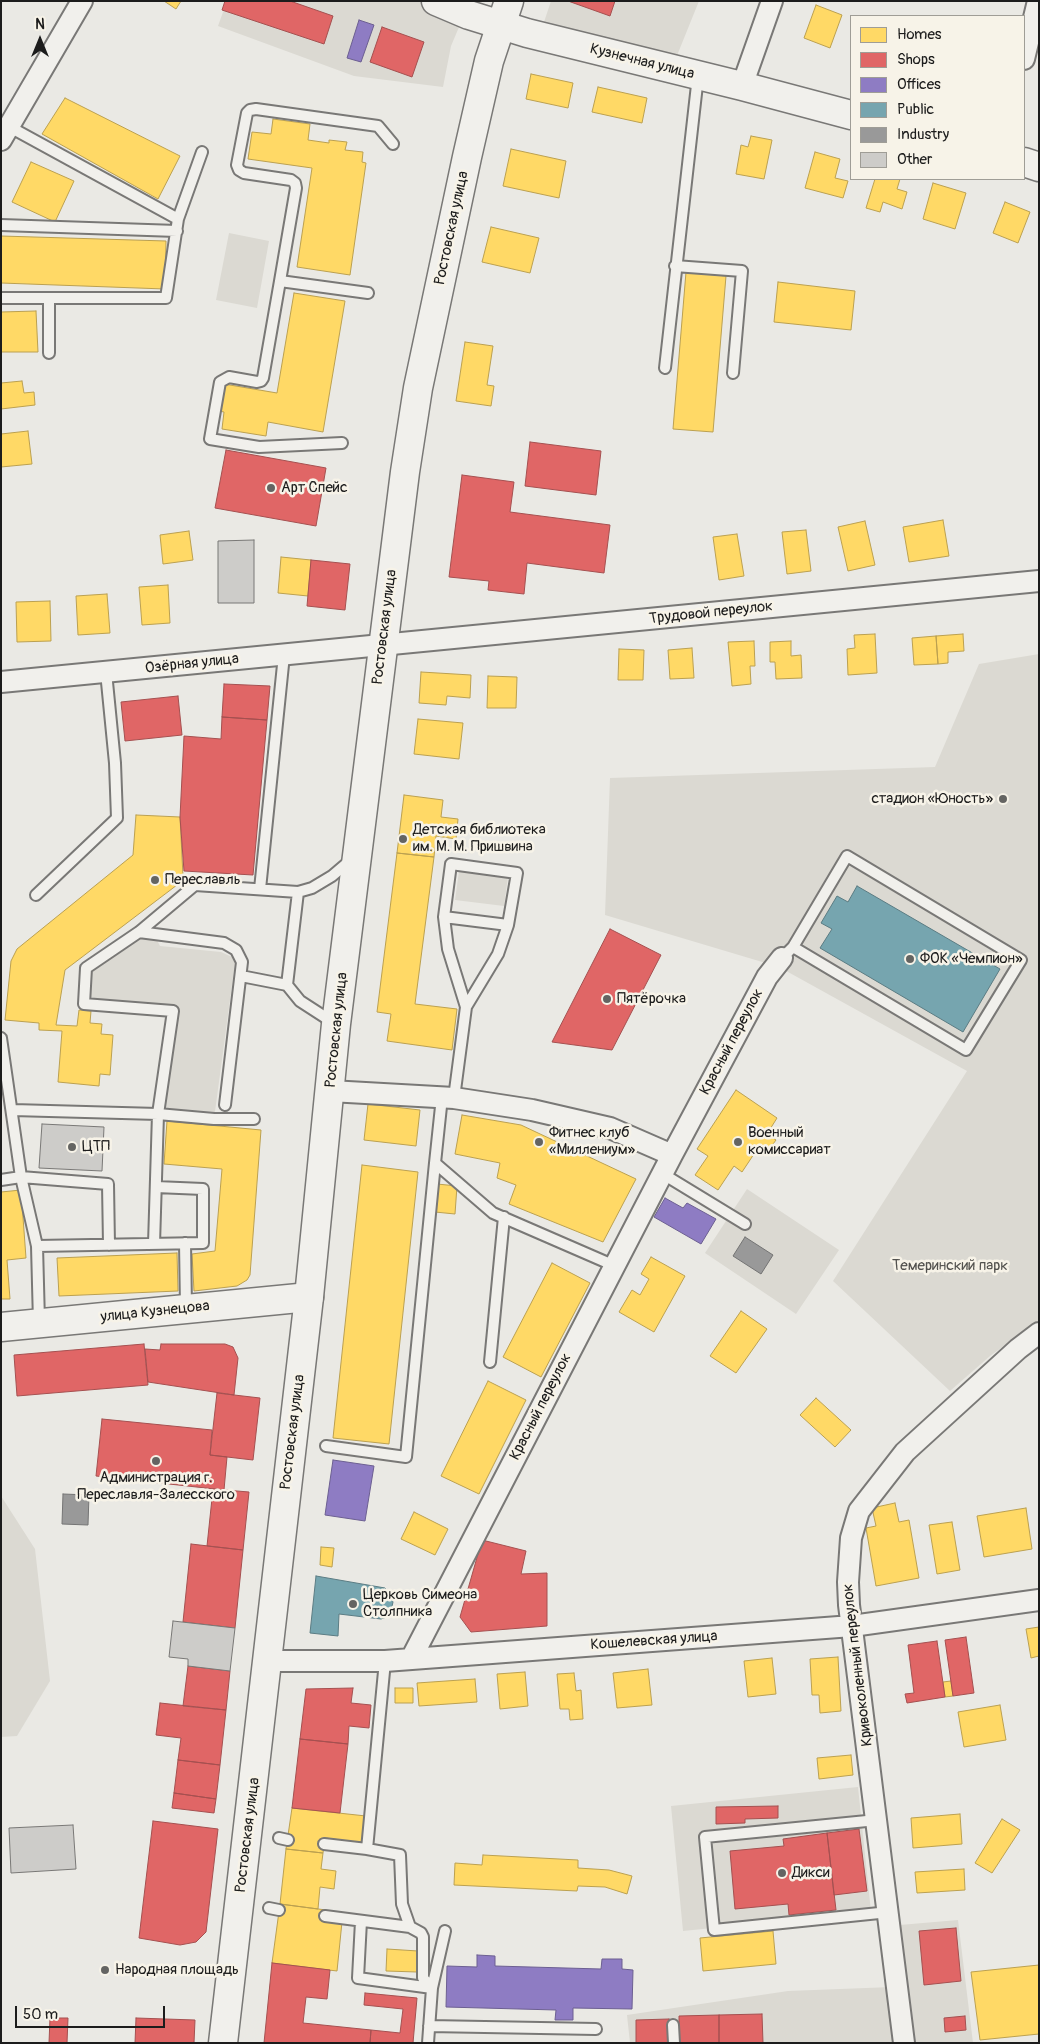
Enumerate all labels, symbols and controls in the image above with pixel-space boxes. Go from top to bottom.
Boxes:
north arrow [15,15,65,65]
legend [850,15,1025,180]
text: N [35,16,45,33]
text: Homes [897,25,942,44]
street label: Кузнечная улица [588,40,696,84]
text: Shops [897,50,935,69]
text: Offices [897,75,941,94]
text: Public [897,100,934,119]
text: Industry [897,125,949,144]
text: Other [897,150,932,169]
street label: Ростовская улица [431,170,473,286]
place label: Арт Спейс [281,479,348,497]
marker: Арт Спейс [265,482,277,494]
street label: Ростовская улица [369,568,401,686]
street label: Трудовой переулок [648,598,774,628]
street label: Озёрная улица [144,650,240,678]
place label: стадион «Юность» [871,790,993,808]
marker: стадион «Юность» [997,793,1009,805]
place label: Детская библиотека им. М. М. Пришвина [413,821,546,856]
marker: Детская библиотека им. М. М. Пришвина [397,833,409,845]
place label: Переславль [165,871,241,889]
marker: Переславль [149,874,161,886]
place label: ФОК «Чемпион» [920,950,1023,968]
marker: ФОК «Чемпион» [904,953,916,965]
street label: Ростовская улица [322,971,352,1089]
street label: Красный переулок [696,986,768,1098]
place label: Пятёрочка [617,990,686,1008]
marker: Пятёрочка [601,993,613,1005]
place label: Фитнес клуб «Миллениум» [549,1124,635,1159]
place label: Военный комиссариат [748,1124,831,1159]
marker: Фитнес клуб «Миллениум» [533,1136,545,1148]
marker: Военный комиссариат [732,1136,744,1148]
place label: ЦТП [82,1138,110,1156]
marker: ЦТП [66,1141,78,1153]
park label: Темеринский парк [892,1257,1008,1275]
street label: улица Кузнецова [100,1297,210,1327]
street label: Красный переулок [506,1351,576,1463]
street label: Ростовская улица [277,1373,309,1491]
marker: Администрация г. Переславля-Залесского [150,1455,162,1467]
place label: Администрация г. Переславля-Залесского [77,1469,235,1504]
street label: Кривоколенный переулок [839,1583,877,1747]
place label: Церковь Симеона Столпника [363,1586,477,1621]
marker: Церковь Симеона Столпника [347,1598,359,1610]
street label: Кошелевская улица [590,1628,718,1654]
street label: Ростовская улица [232,1776,264,1894]
place label: Дикси [792,1864,830,1882]
marker: Дикси [776,1867,788,1879]
place label: Народная площадь [115,1961,239,1979]
marker: Народная площадь [99,1964,111,1976]
scale bar [18,1996,168,2028]
text: 50 m [23,2005,58,2024]

